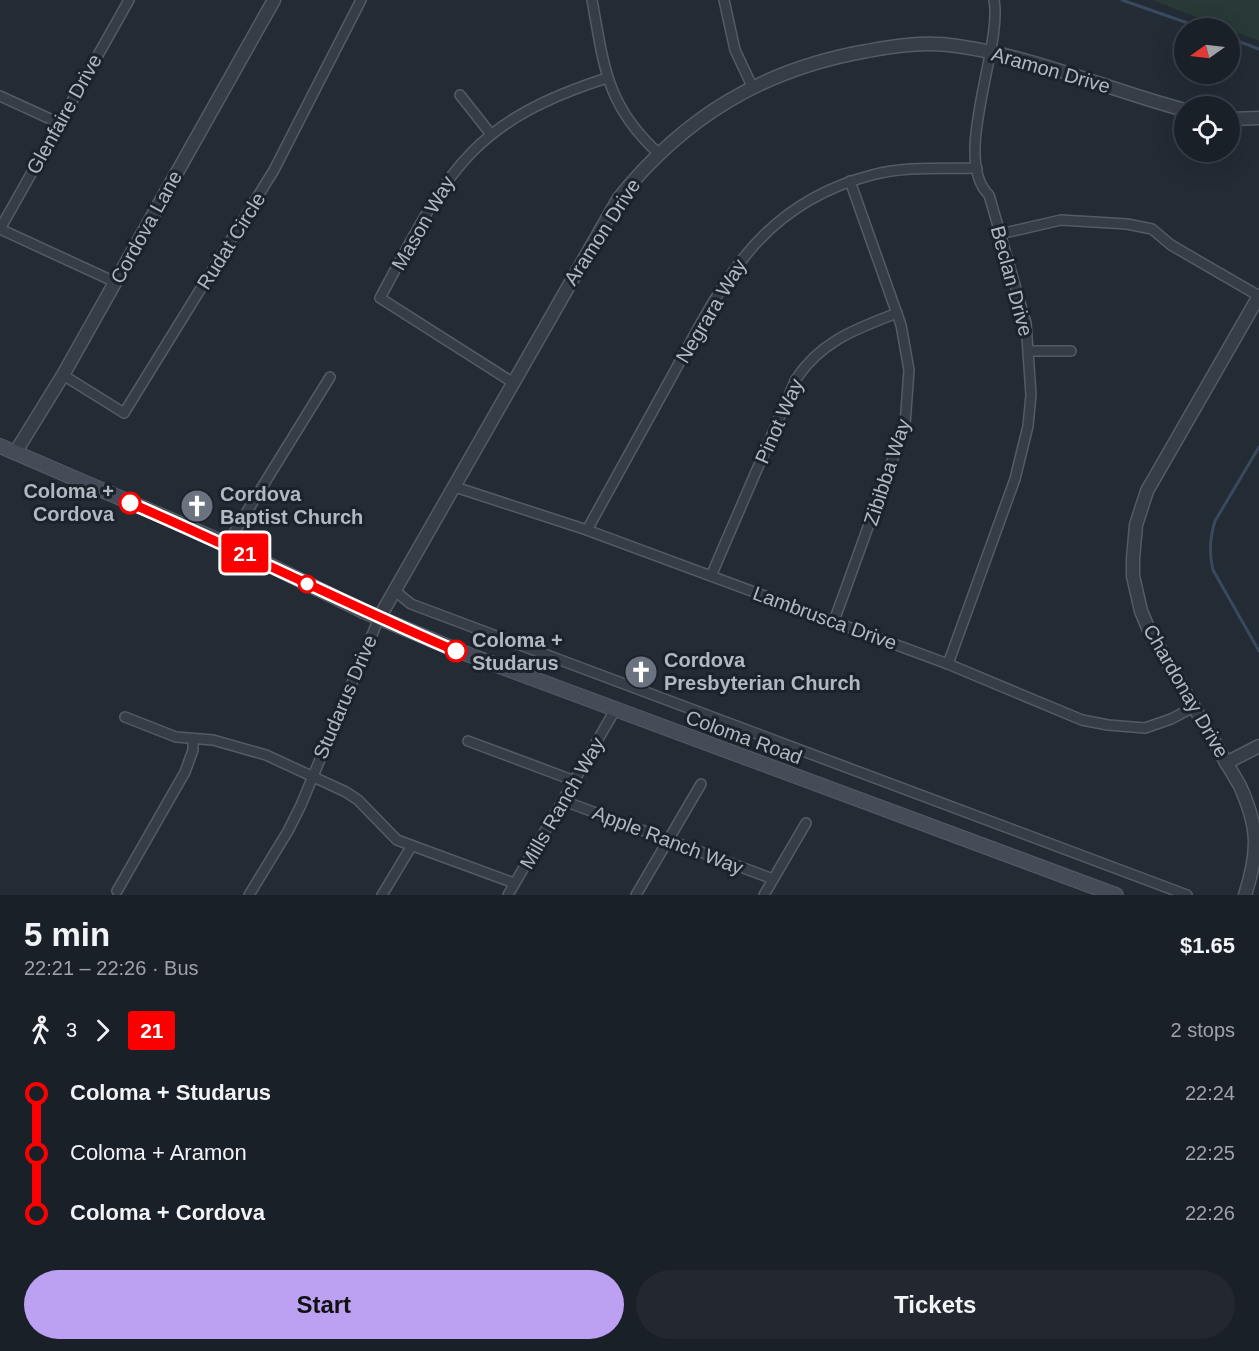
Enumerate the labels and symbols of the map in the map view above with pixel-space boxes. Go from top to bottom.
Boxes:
north arrow [1174,18,1240,84]
street label: Aramon Drive [989,43,1113,97]
street label: Glenfaire Drive [22,50,106,178]
street label: Cordova Lane [106,167,186,287]
street label: Mason Way [387,172,459,274]
street label: Aramon Drive [559,175,645,289]
street label: Rudat Circle [193,189,269,293]
street label: Beclan Drive [987,223,1037,339]
street label: Negrara Way [671,255,751,367]
street label: Pinot Way [751,375,807,467]
street label: Zibibba Way [859,416,915,528]
place label: Coloma + Cordova [23,480,115,525]
place label: Cordova Baptist Church [220,483,363,528]
church icon: Cordova Baptist Church [179,488,215,524]
marker: Coloma + Cordova [119,492,141,514]
line badge: 21 [218,534,272,572]
unlabelled marker [298,575,316,593]
street label: Lambrusca Drive [750,582,900,654]
street label: Chardonay Drive [1139,621,1233,761]
place label: Coloma + Studarus [472,629,563,674]
street label: Studarus Drive [309,632,381,762]
marker: Coloma + Studarus [445,640,467,662]
place label: Cordova Presbyterian Church [664,649,861,694]
church icon: Cordova Presbyterian Church [623,654,659,690]
street label: Coloma Road [683,706,805,768]
street label: Mills Ranch Way [515,733,609,873]
street label: Apple Ranch Way [590,801,746,879]

